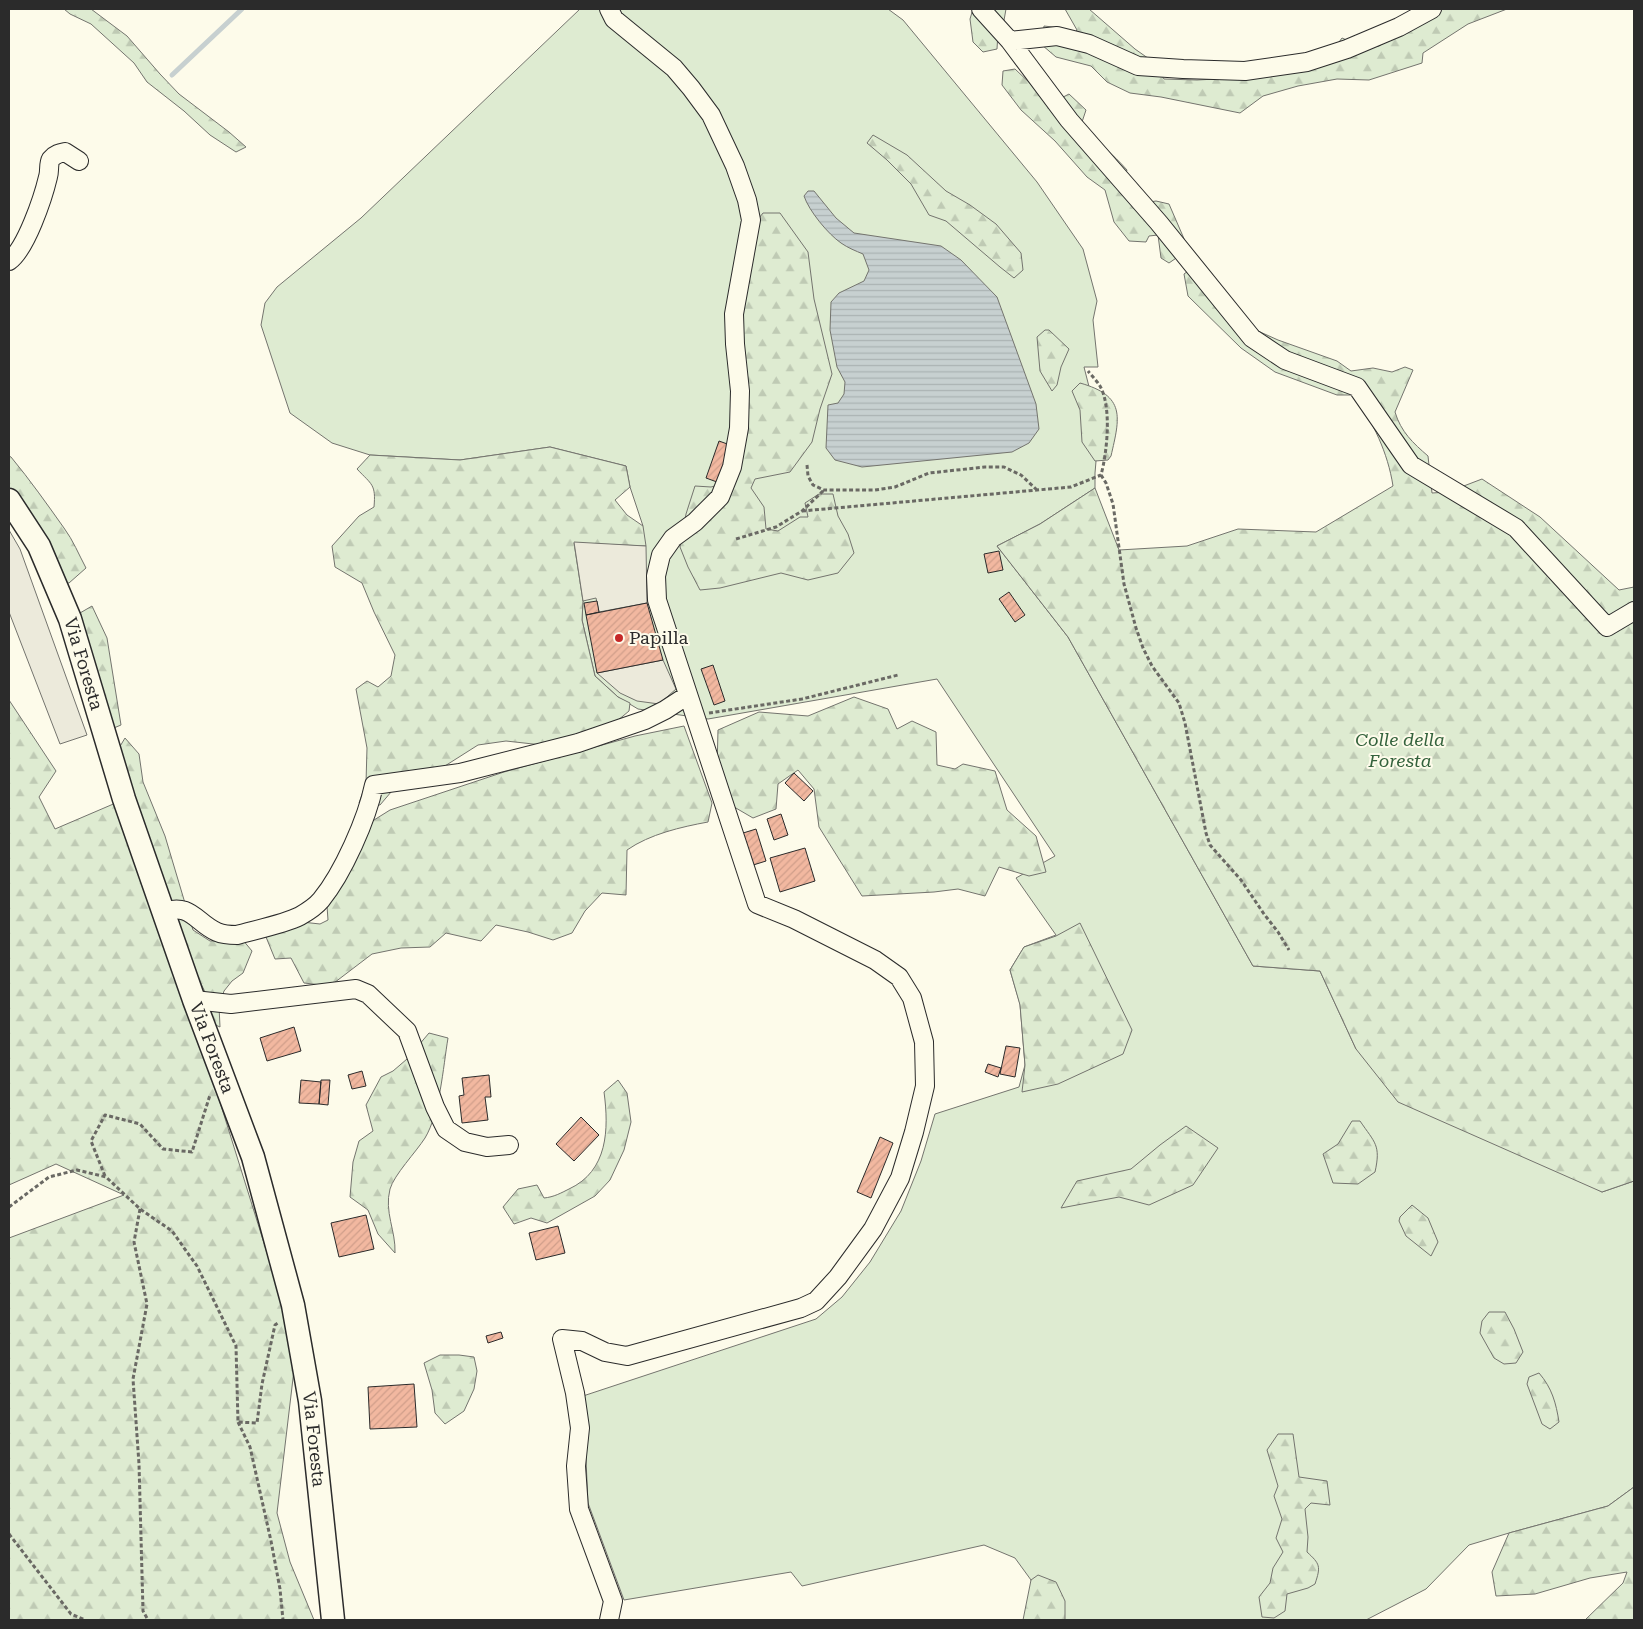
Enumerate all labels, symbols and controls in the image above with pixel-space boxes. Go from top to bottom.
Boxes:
street label: Via Foresta [60,615,108,713]
place label: Papilla [629,627,688,648]
marker: Papilla [613,632,625,644]
park label: Colle della Foresta [1355,729,1445,771]
street label: Via Foresta [186,999,239,1096]
street label: Via Foresta [299,1390,330,1488]

